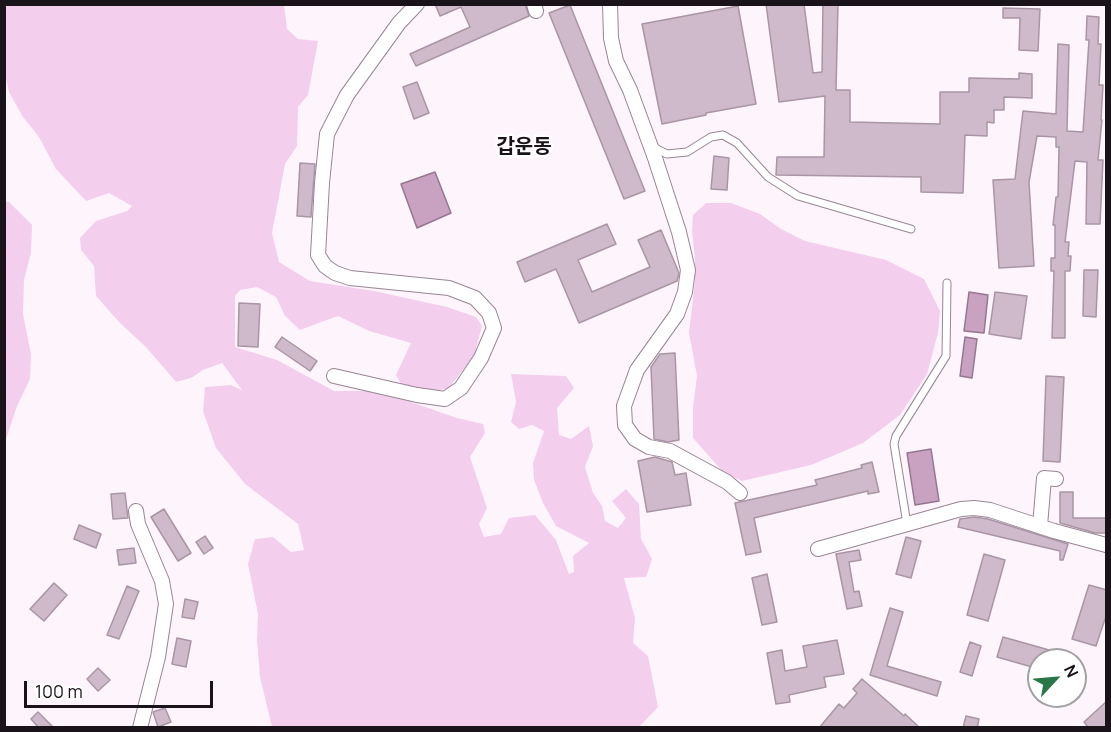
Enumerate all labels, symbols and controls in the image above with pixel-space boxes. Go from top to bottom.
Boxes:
district label: 갑운동 [496,135,552,159]
north arrow [1027,648,1087,708]
text: N [1059,661,1084,681]
scale bar [27,669,216,707]
text: 100 m [35,679,83,703]

